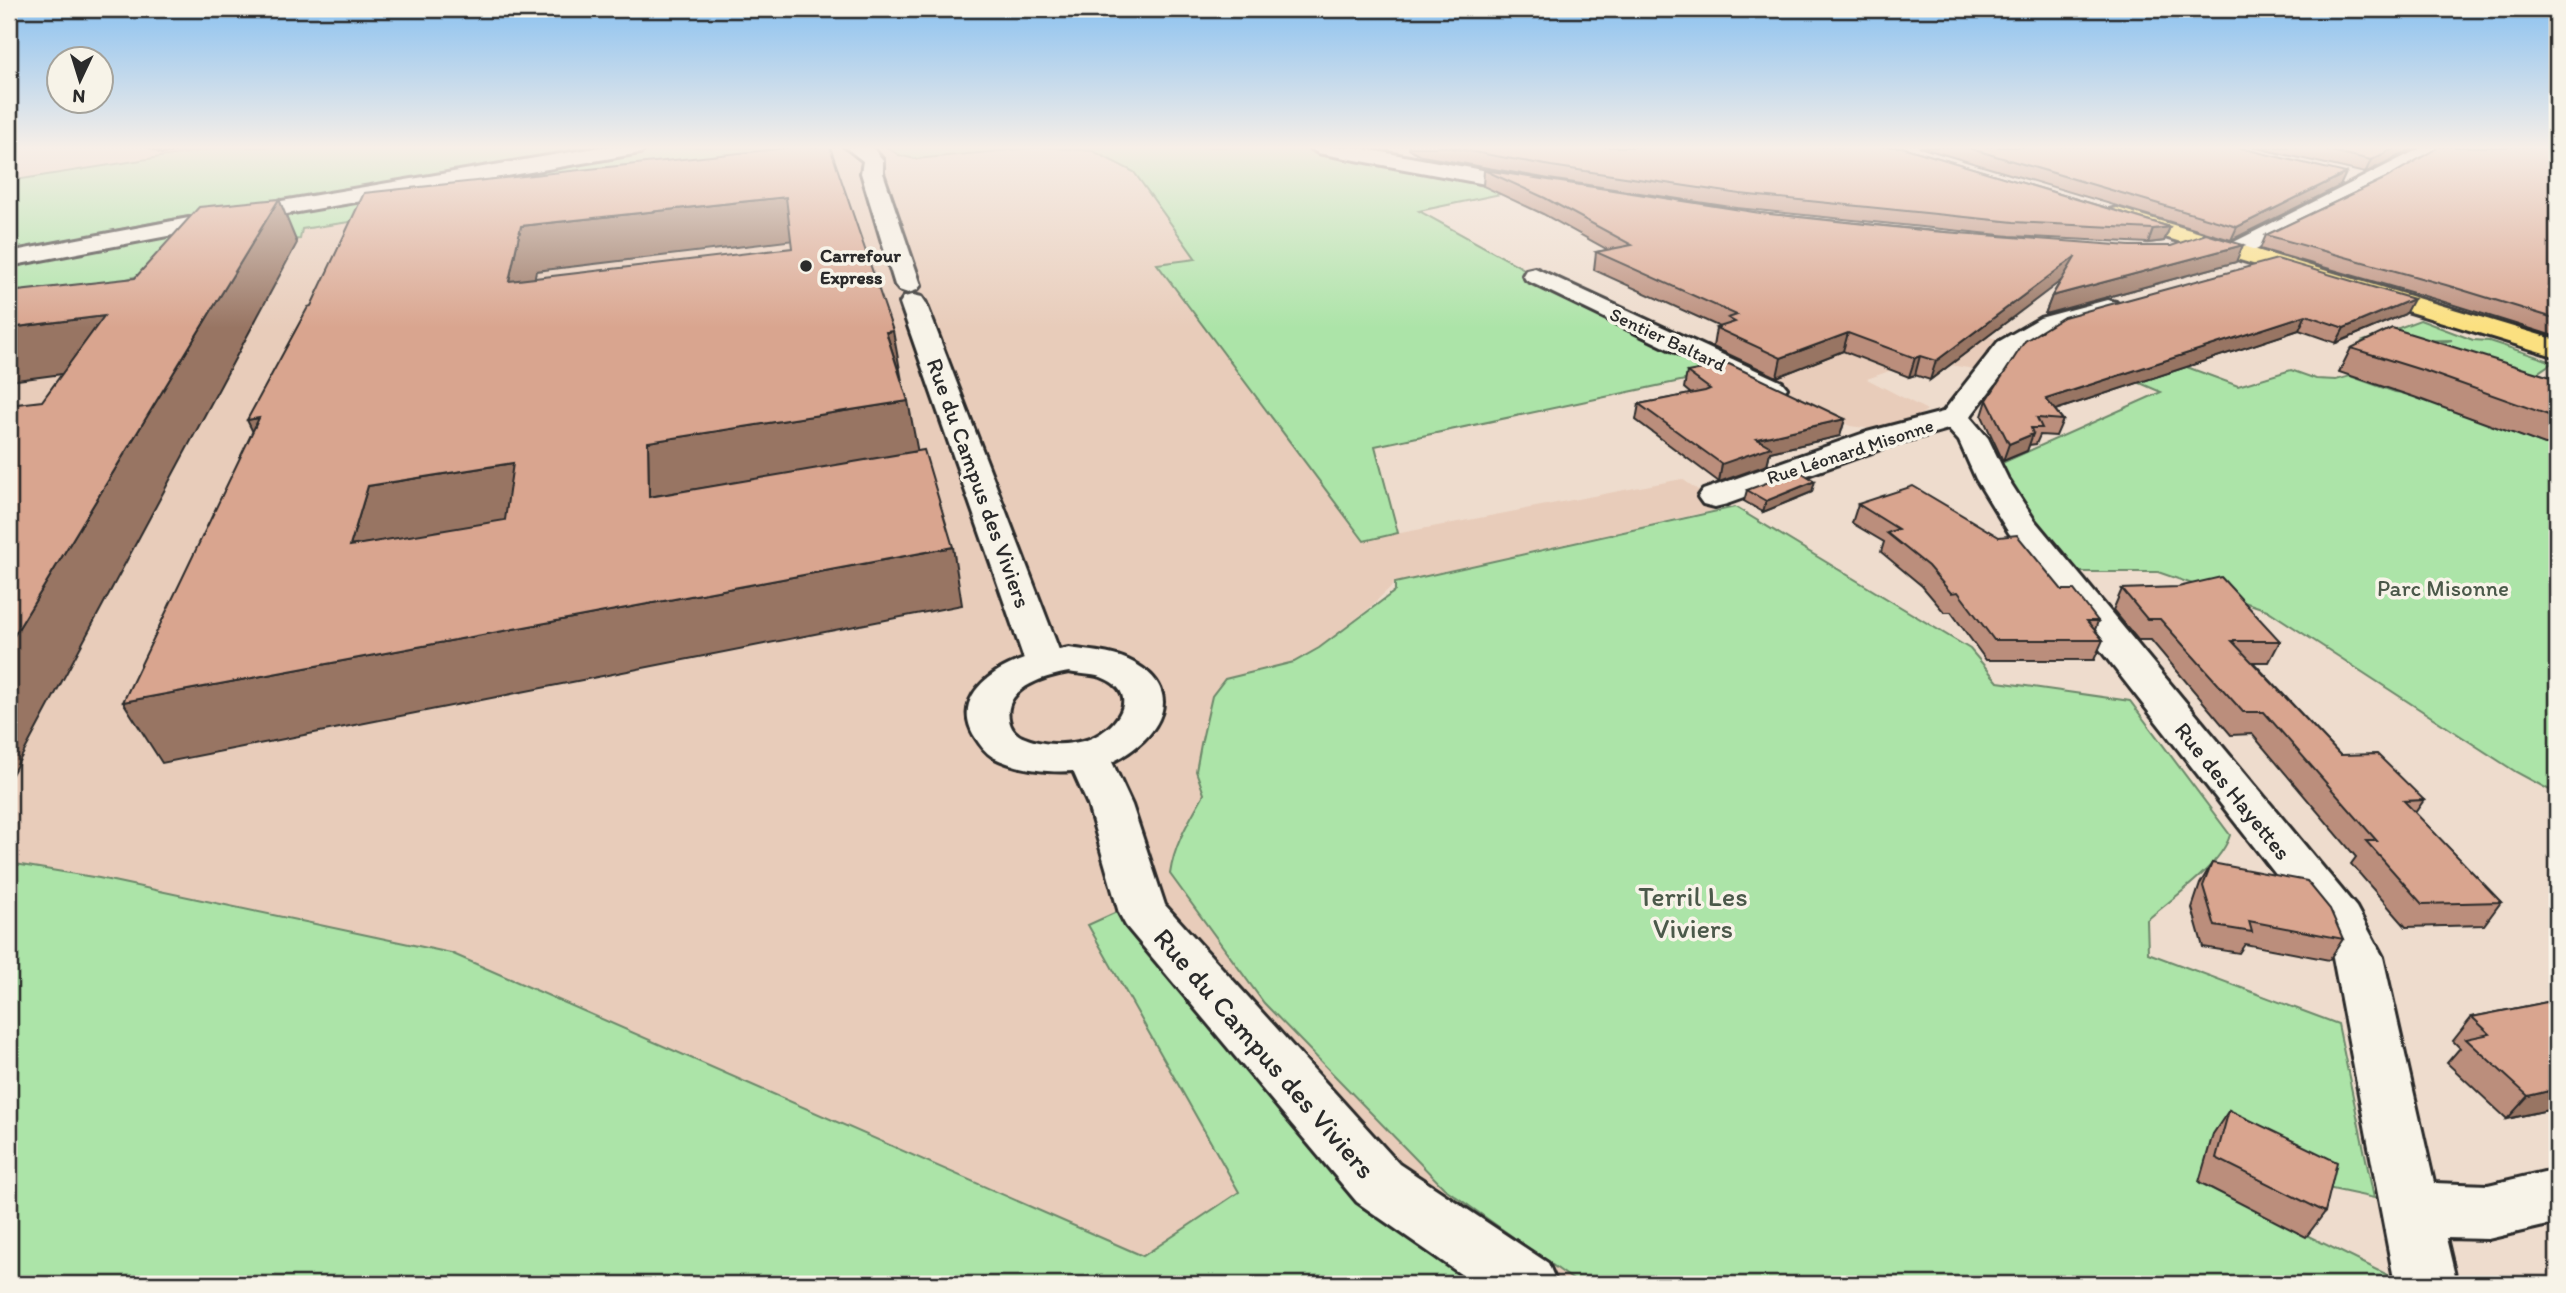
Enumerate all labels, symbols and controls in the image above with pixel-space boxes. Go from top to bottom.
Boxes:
north arrow [46,46,116,116]
text: N [72,85,86,108]
place label: Carrefour Express [820,244,901,289]
marker: Carrefour Express [798,258,814,274]
street label: Sentier Baltard [1606,303,1730,377]
street label: Rue du Campus des Viviers [921,354,1037,612]
street label: Rue Léonard Misonne [1764,414,1936,489]
park label: Parc Misonne [2377,574,2509,602]
street label: Rue des Hayettes [2169,716,2297,866]
park label: Terril Les Viviers [1638,879,1748,945]
street label: Rue du Campus des Viviers [1147,921,1383,1185]

